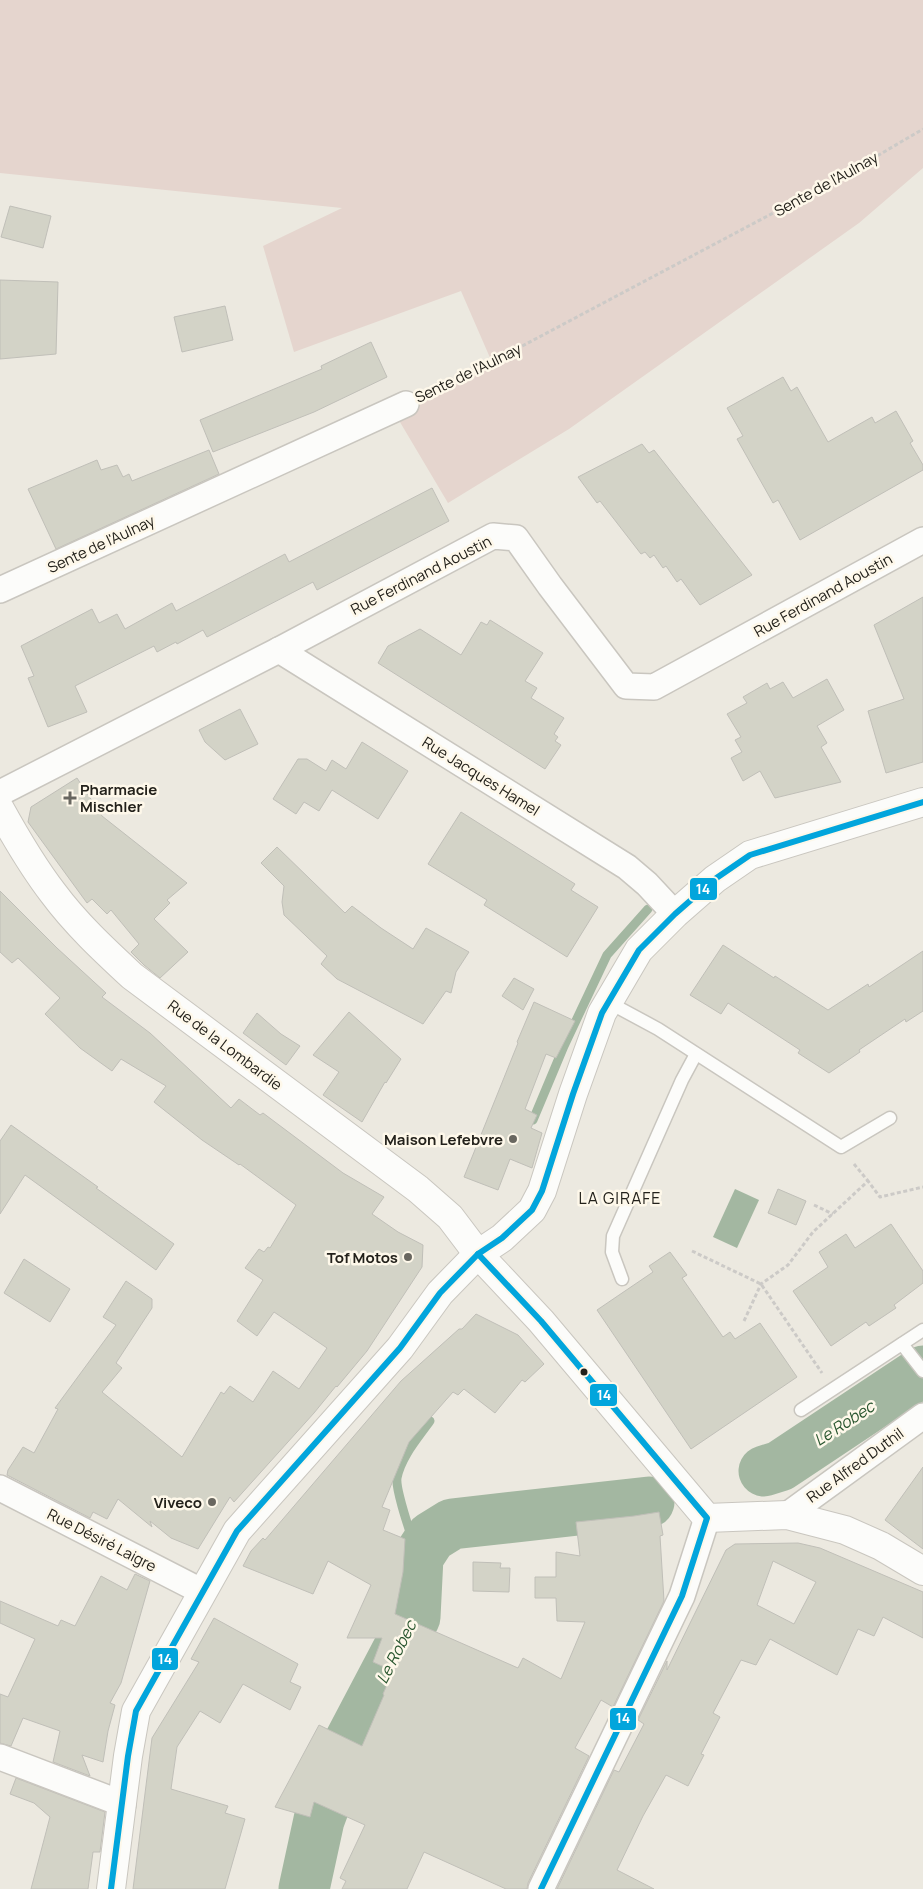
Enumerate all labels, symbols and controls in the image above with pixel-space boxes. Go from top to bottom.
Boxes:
street label: Sente de l'Aulnay [770,147,882,221]
street label: Sente de l'Aulnay [411,338,525,408]
street label: Sente de l'Aulnay [44,510,158,578]
street label: Rue Ferdinand Aoustin [347,530,495,620]
street label: Rue Ferdinand Aoustin [750,548,896,642]
street label: Rue Jacques Hamel [418,731,544,821]
place label: Pharmacie Mischler [80,779,157,817]
marker: Pharmacie Mischler [64,792,76,804]
line badge: 14 [689,877,718,901]
text: 14 [696,879,710,898]
street label: Rue de la Lombardie [163,995,287,1095]
place label: Maison Lefebvre [384,1129,503,1150]
marker: Maison Lefebvre [507,1133,519,1145]
district label: LA GIRAFE [579,1187,661,1209]
place label: Tof Motos [327,1247,398,1268]
marker: Tof Motos [402,1251,414,1263]
unlabelled marker [579,1367,589,1377]
line badge: 14 [589,1383,618,1407]
text: 14 [597,1385,611,1404]
water label: Le Robec [810,1395,879,1451]
street label: Rue Alfred Duthil [802,1423,908,1507]
place label: Viveco [154,1492,202,1513]
marker: Viveco [206,1496,218,1508]
street label: Rue Désiré Laigre [44,1503,160,1577]
water label: Le Robec [371,1616,422,1687]
line badge: 14 [151,1647,179,1671]
text: 14 [158,1649,172,1668]
line badge: 14 [609,1707,637,1731]
text: 14 [616,1708,630,1727]

